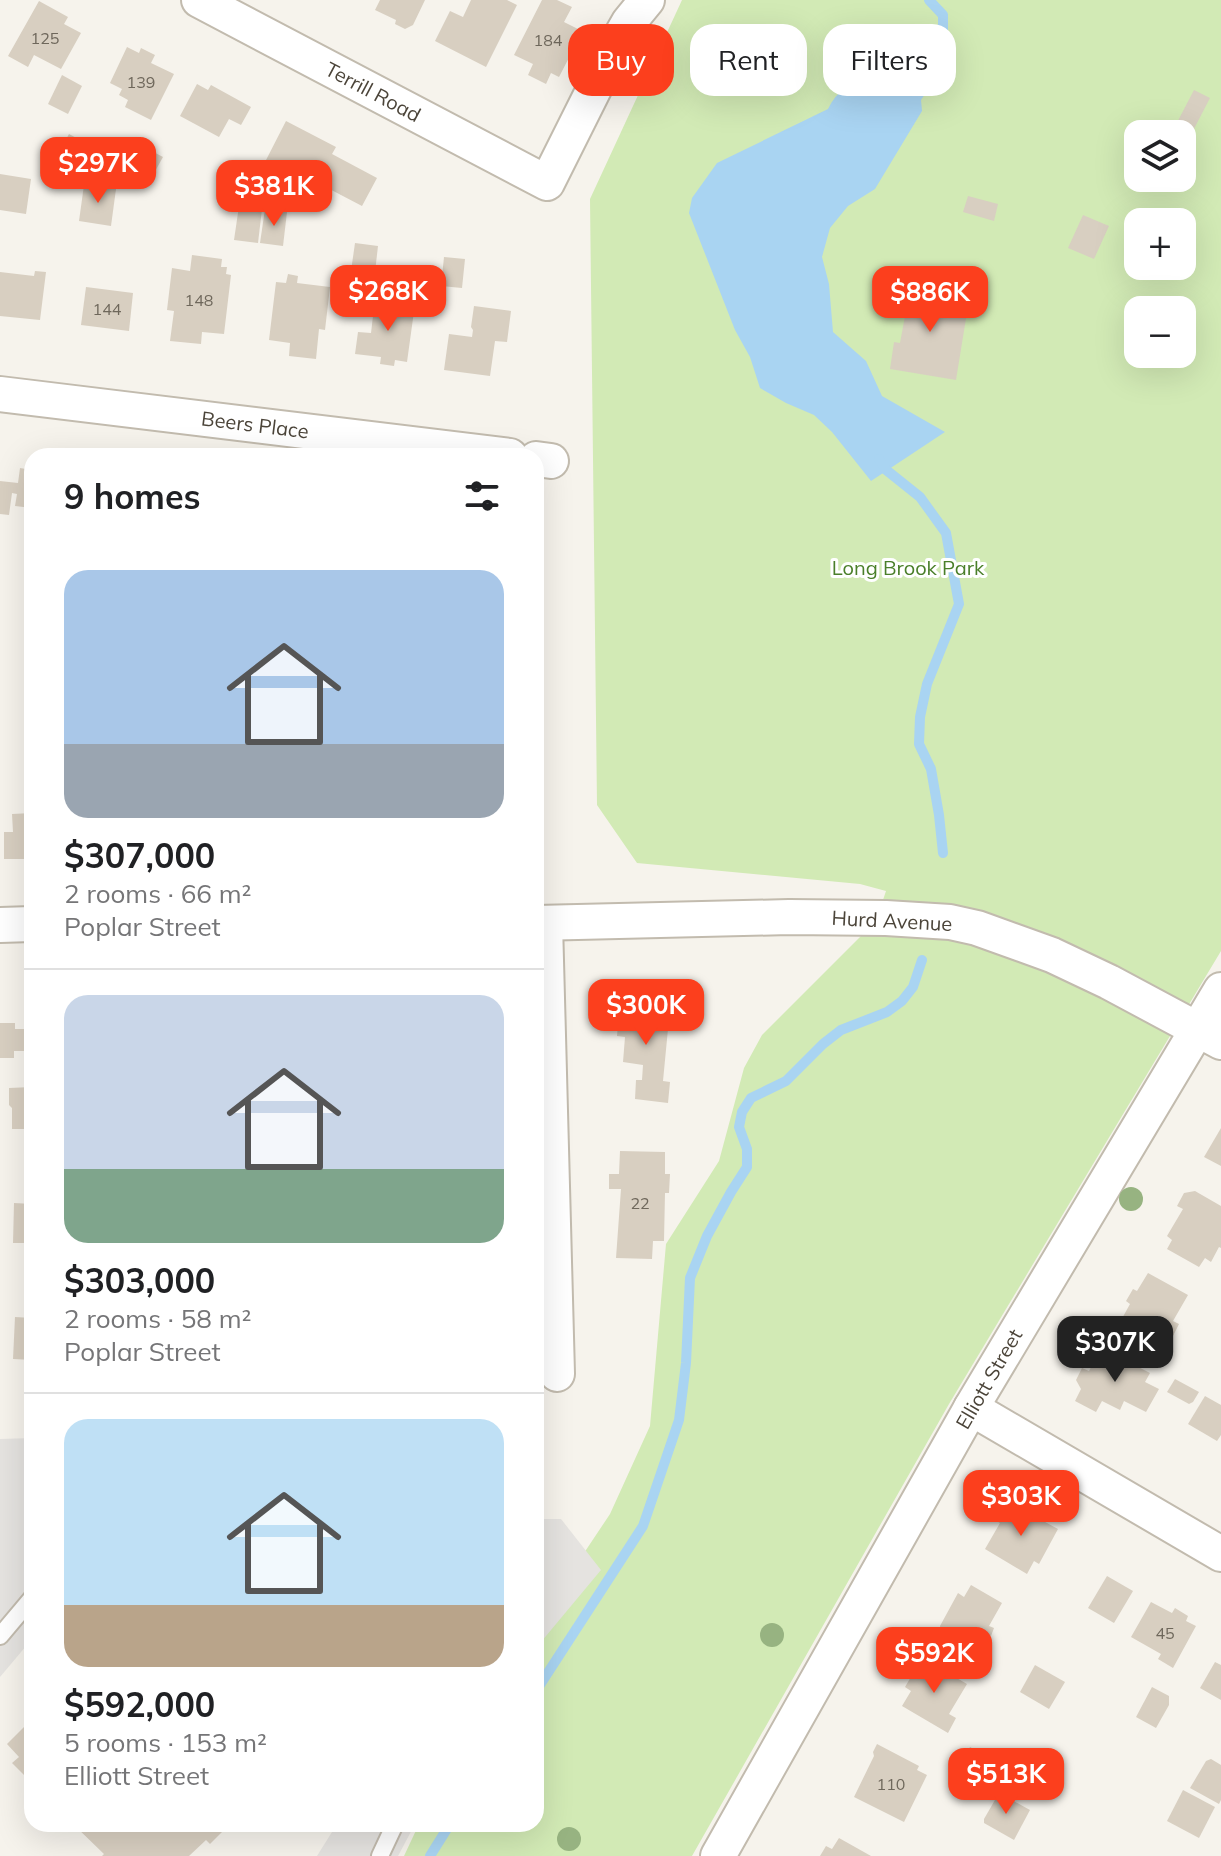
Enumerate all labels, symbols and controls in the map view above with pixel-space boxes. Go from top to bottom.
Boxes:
chip: Buy [568,24,674,96]
chip: Rent [690,24,807,96]
chip: Filters [823,24,956,96]
house number: 125 [31,28,59,48]
house number: 184 [534,30,563,50]
street label: Terrill Road [321,56,425,127]
house number: 139 [127,72,155,92]
map controls [1124,120,1196,368]
button: layers [1124,120,1196,192]
pin: $297K [42,137,154,205]
text: $297K [58,146,138,179]
pin: $381K [218,160,330,228]
text: $381K [234,169,314,202]
button: + [1124,208,1196,280]
pin: $268K [332,265,444,333]
pin: $886K [874,266,986,334]
text: $268K [348,274,428,307]
text: $886K [890,275,970,308]
house number: 148 [185,290,213,310]
button: − [1124,296,1196,368]
house number: 144 [93,299,122,319]
street label: Beers Place [200,406,310,443]
icon: filters [460,474,504,518]
text: 9 homes [64,475,201,518]
park label: Long Brook Park [832,555,985,580]
icon: home [212,622,356,766]
text: $307,000 [64,834,215,877]
text: 2 rooms · 66 m² [64,877,251,910]
street label: Hurd Avenue [831,905,953,936]
text: Poplar Street [64,910,221,943]
pin: $300K [590,979,702,1047]
text: $300K [606,988,686,1021]
icon: home [212,1047,356,1191]
house number: 22 [630,1193,650,1213]
text: $303,000 [64,1259,215,1302]
text: 2 rooms · 58 m² [64,1302,251,1335]
pin: $307K [1059,1316,1171,1384]
street label: Elliott Street [950,1324,1027,1433]
text: $307K [1075,1325,1155,1358]
text: Poplar Street [64,1335,221,1368]
pin: $303K [965,1470,1077,1538]
icon: home [212,1471,356,1615]
text: $303K [981,1479,1061,1512]
house number: 45 [1155,1623,1175,1643]
pin: $592K [878,1627,990,1695]
text: $592K [894,1636,974,1669]
text: $592,000 [64,1683,215,1726]
text: 5 rooms · 153 m² [64,1726,267,1759]
pin: $513K [950,1748,1062,1816]
text: $513K [966,1757,1046,1790]
text: Elliott Street [64,1759,209,1792]
house number: 110 [877,1774,905,1794]

